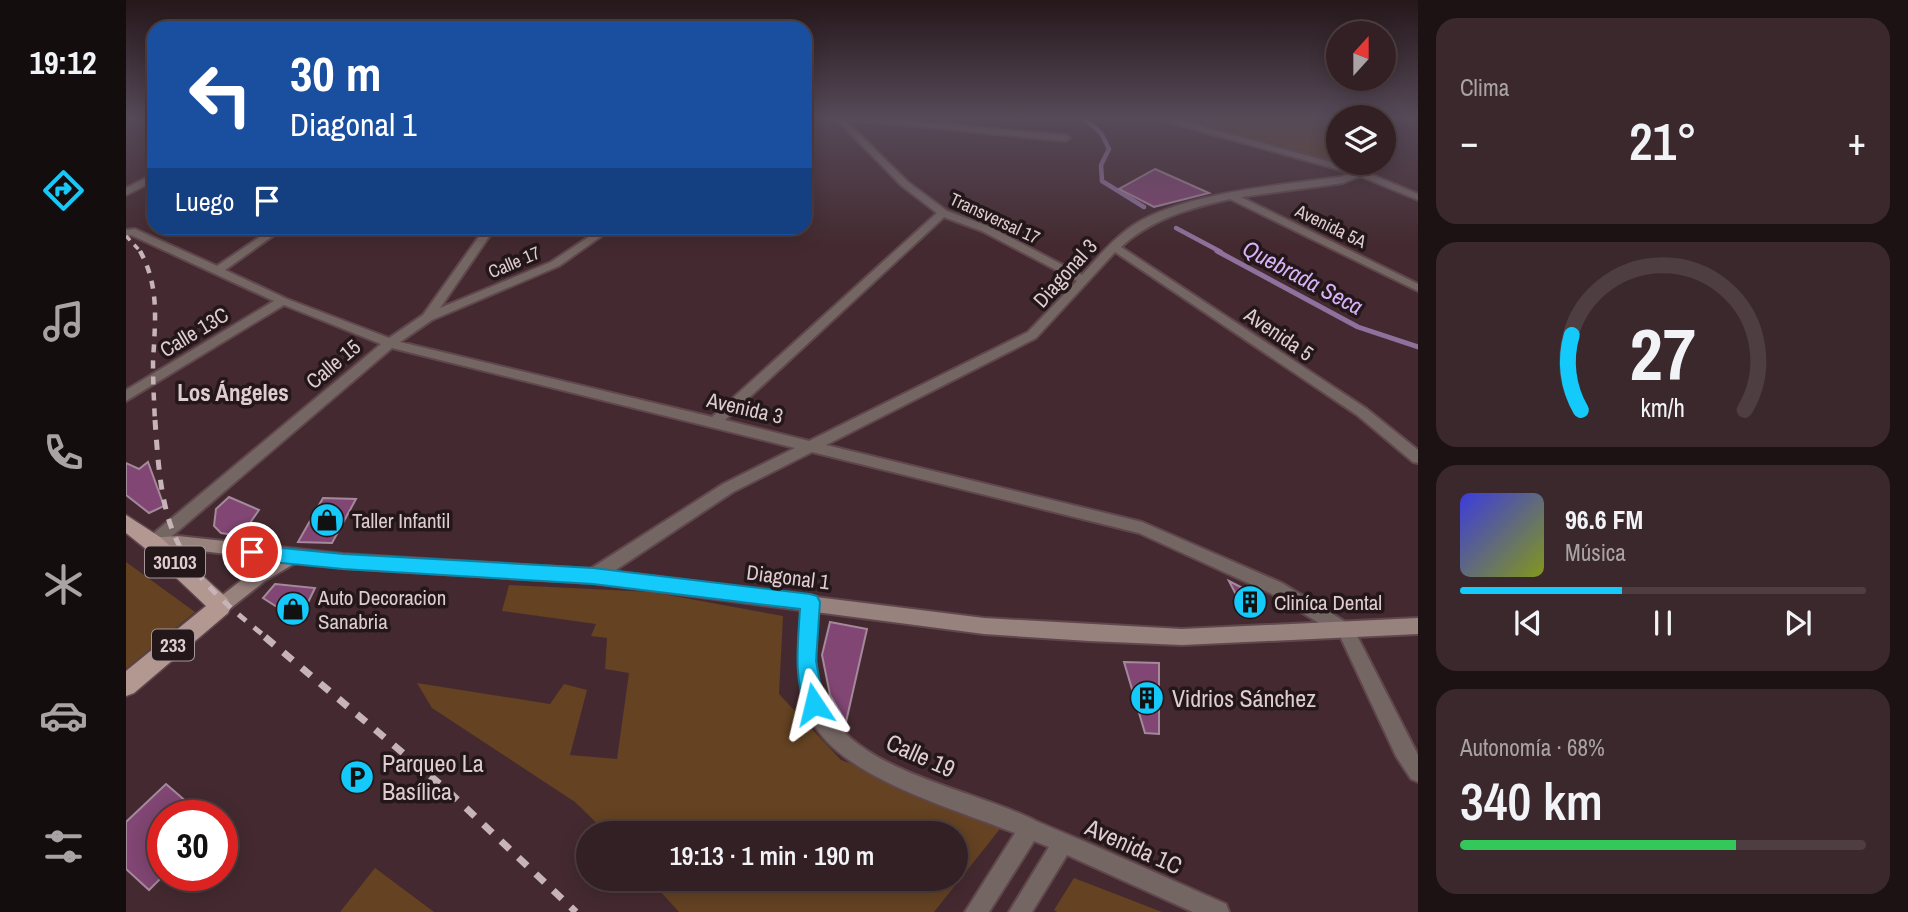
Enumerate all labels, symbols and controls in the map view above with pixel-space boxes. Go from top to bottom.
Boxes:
north arrow [1326,21,1396,91]
map controls [1326,21,1396,175]
text: 30 m [290,40,382,106]
text: 19:12 [29,41,97,84]
icon: left [175,49,266,140]
text: Clima [1460,72,1509,103]
text: Diagonal 1 [290,103,417,146]
button: layers [1326,105,1396,175]
text: 21° [1629,106,1697,176]
text: − [1460,116,1478,167]
text: + [1848,116,1866,167]
icon: directions [39,166,88,215]
icon: arrive [248,182,286,220]
text: Luego [175,184,234,219]
street label: Transversal 17 [946,186,1044,250]
street label: Avenida 5A [1290,198,1371,254]
street label: Diagonal 3 [1026,232,1104,314]
water label: Quebrada Seca [1237,232,1369,322]
street label: Calle 17 [484,240,544,284]
icon: music [39,297,88,346]
street label: Calle 13C [154,300,234,364]
street label: Avenida 5 [1238,300,1319,368]
text: 27 [1630,306,1696,404]
street label: Calle 15 [299,333,367,395]
district label: Los Ángeles [177,377,289,408]
street label: Avenida 3 [703,385,786,431]
text: km/h [1641,391,1685,425]
icon: phone [39,428,88,477]
shop icon: Taller Infantil [308,501,346,539]
text: 96.6 FM [1565,502,1643,537]
place label: Taller Infantil [352,506,450,535]
pin [222,522,282,582]
icon: arrive [233,533,271,571]
text: Música [1565,537,1626,568]
road number: 30103 [145,547,205,578]
street label: Diagonal 1 [745,558,832,597]
icon: climate [39,560,88,609]
place label: Auto Decoracion Sanabria [317,583,446,636]
building icon: Cliníca Dental [1231,583,1269,621]
place label: Cliníca Dental [1274,588,1382,617]
shop icon: Auto Decoracion Sanabria [274,590,312,628]
icon: previous [1509,604,1547,642]
icon: pause [1644,604,1682,642]
icon: next [1779,604,1817,642]
road number: 233 [152,630,194,660]
position arrow [777,667,851,741]
building icon: Vidrios Sánchez [1128,679,1166,717]
place label: Vidrios Sánchez [1172,682,1316,714]
icon: car [39,691,88,740]
street label: Calle 19 [882,726,960,784]
text: Autonomía · 68% [1460,732,1605,763]
place label: Parqueo La Basílica [382,747,484,807]
parking icon: Parqueo La Basílica [338,758,376,796]
text: 340 km [1460,766,1603,836]
speed limit sign: 30 [147,800,238,891]
street label: Avenida 1C [1080,810,1187,881]
icon: filters [39,822,88,871]
text: 19:13 · 1 min · 190 m [670,838,874,873]

